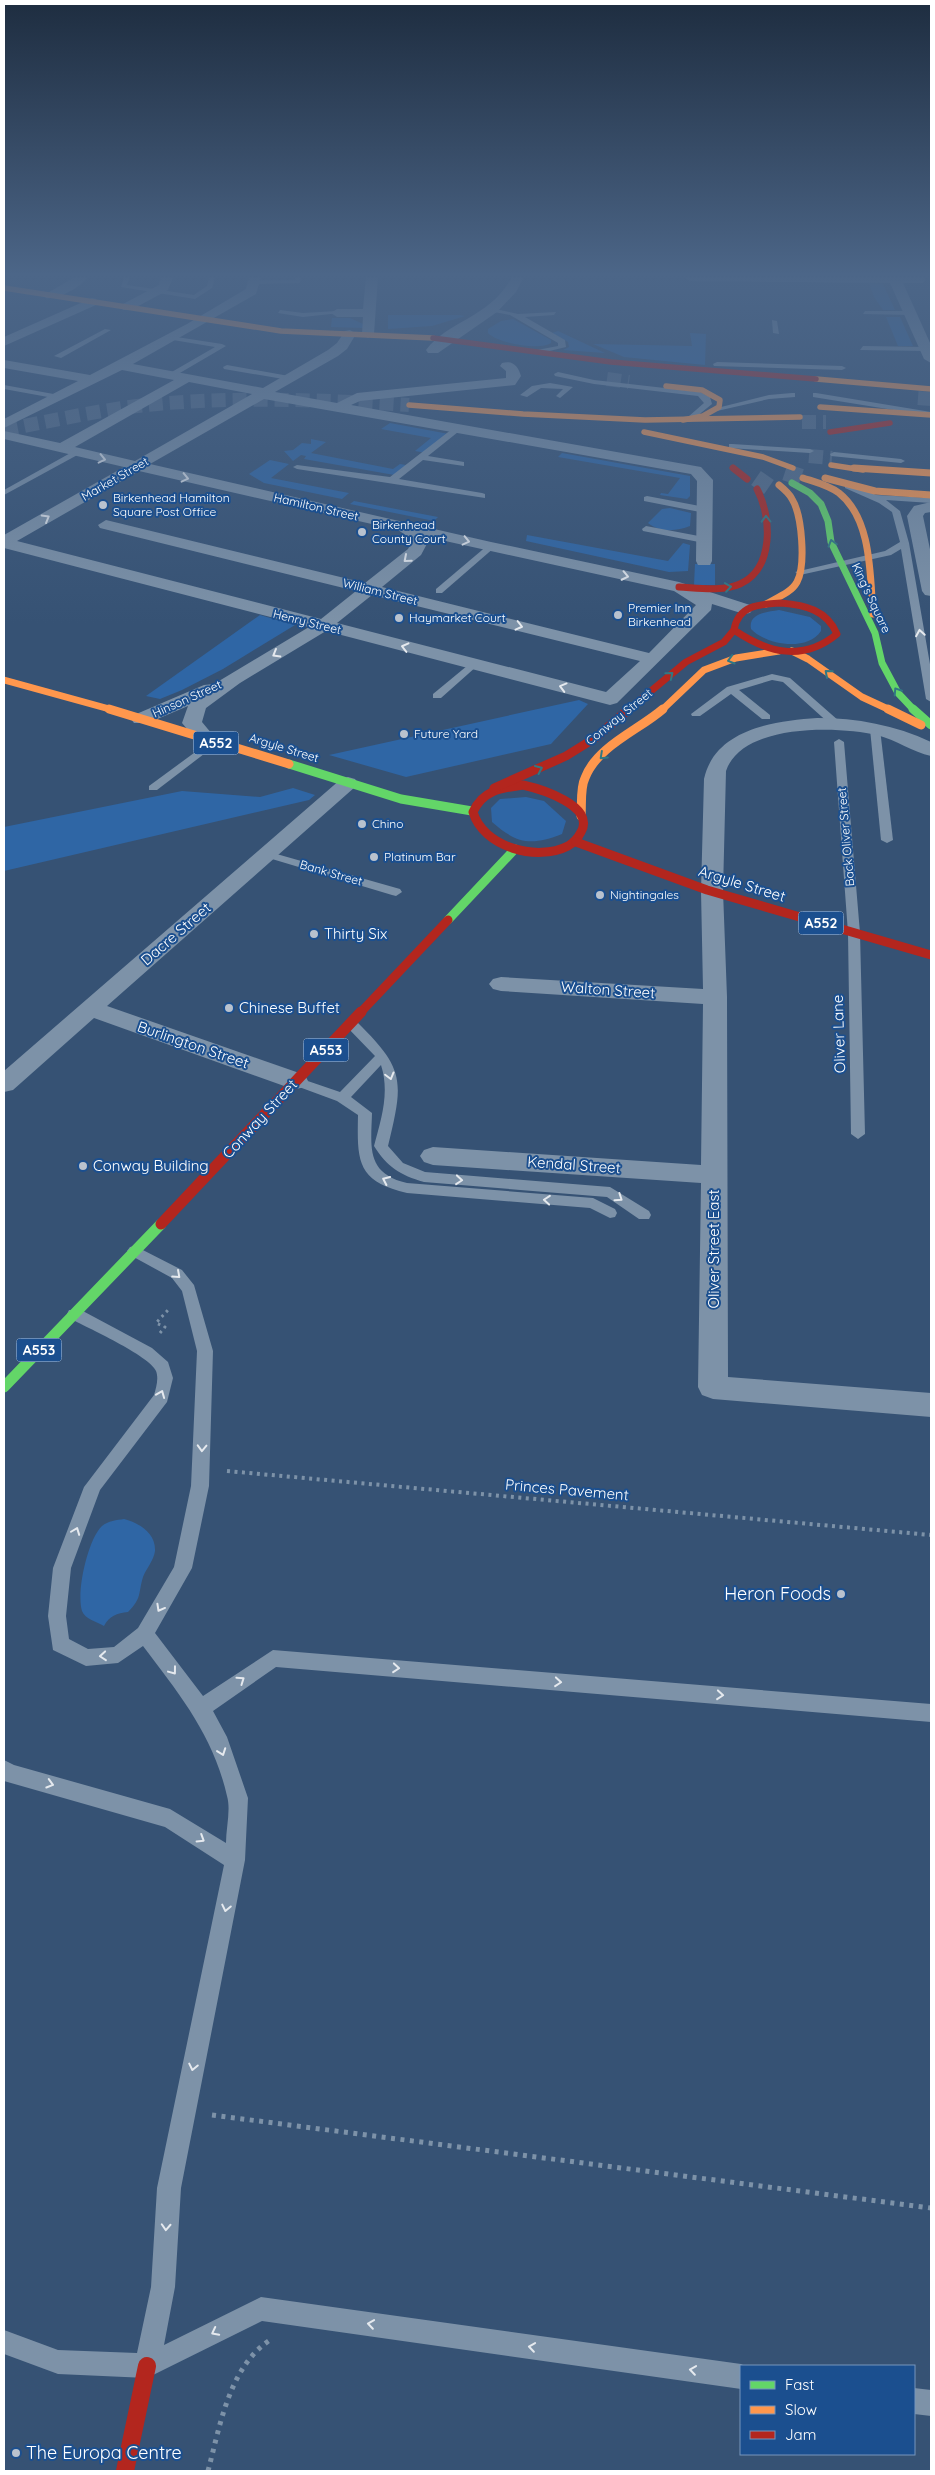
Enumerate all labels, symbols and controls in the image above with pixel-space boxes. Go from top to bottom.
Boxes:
street label: Market Street [79,453,151,504]
one-way arrow [98,453,107,464]
one-way arrow [180,472,189,482]
street label: Hamilton Street [272,489,360,524]
place label: Birkenhead Hamilton Square Post Office [113,490,230,519]
marker: Birkenhead Hamilton Square Post Office [97,499,109,511]
one-way arrow [761,514,771,522]
one-way arrow [41,515,50,525]
place label: Birkenhead County Court [372,517,446,546]
marker: Birkenhead County Court [356,526,368,538]
one-way arrow [462,535,471,546]
one-way arrow [827,539,838,547]
one-way arrow [404,553,413,562]
street label: King's Square [849,560,894,635]
one-way arrow [620,570,629,581]
street label: William Street [341,575,419,608]
one-way arrow [724,583,732,593]
place label: Premier Inn Birkenhead [628,600,691,629]
street label: Henry Street [271,606,343,637]
marker: Premier Inn Birkenhead [612,609,624,621]
place label: Haymarket Court [409,610,505,625]
marker: Haymarket Court [393,612,405,624]
one-way arrow [515,620,524,631]
one-way arrow [915,629,926,637]
one-way arrow [401,642,410,653]
one-way arrow [272,647,281,657]
one-way arrow [728,654,736,664]
one-way arrow [824,670,833,679]
one-way arrow [664,672,673,680]
street label: Hinson Street [150,677,224,720]
one-way arrow [558,682,567,693]
street label: Conway Street [582,685,655,748]
one-way arrow [894,687,904,696]
place label: Future Yard [414,726,478,741]
marker: Future Yard [398,728,410,740]
street label: Argyle Street [248,730,321,765]
road number: A552 [194,731,238,754]
one-way arrow [599,750,608,759]
one-way arrow [534,764,543,775]
street label: Back Oliver Street [834,787,857,887]
place label: Chino [372,816,403,831]
marker: Chino [356,818,368,830]
place label: Platinum Bar [384,849,456,864]
marker: Platinum Bar [368,851,380,863]
street label: Bank Street [298,856,364,889]
street label: Argyle Street [696,861,788,906]
place label: Nightingales [610,887,679,902]
marker: Nightingales [594,889,606,901]
street label: Dacre Street [137,898,215,969]
road number: A552 [798,911,844,934]
place label: Thirty Six [324,924,387,943]
marker: Thirty Six [308,928,320,940]
street label: Walton Street [560,977,656,1002]
street label: Oliver Lane [828,994,849,1074]
place label: Chinese Buffet [239,998,340,1017]
marker: Chinese Buffet [223,1002,235,1014]
street label: Burlington Street [135,1017,251,1072]
road number: A553 [304,1038,348,1062]
one-way arrow [384,1071,395,1080]
street label: Conway Street [218,1075,301,1162]
street label: Kendal Street [527,1152,621,1177]
place label: Conway Building [93,1156,209,1175]
marker: Conway Building [77,1160,89,1172]
one-way arrow [455,1175,463,1186]
one-way arrow [382,1176,391,1187]
street label: Oliver Street East [704,1189,723,1309]
one-way arrow [613,1192,622,1201]
one-way arrow [542,1194,550,1205]
one-way arrow [171,1270,180,1279]
road number: A553 [16,1338,62,1362]
one-way arrow [154,1390,165,1399]
one-way arrow [197,1445,207,1453]
street label: Princes Pavement [504,1475,630,1504]
one-way arrow [70,1527,80,1536]
place label: Heron Foods [724,1582,831,1605]
marker: Heron Foods [835,1588,847,1600]
one-way arrow [156,1602,166,1611]
one-way arrow [99,1650,107,1661]
one-way arrow [392,1663,400,1674]
one-way arrow [167,1665,175,1674]
one-way arrow [554,1676,562,1687]
one-way arrow [235,1677,245,1686]
one-way arrow [716,1690,724,1701]
one-way arrow [216,1747,226,1756]
one-way arrow [45,1779,53,1789]
one-way arrow [196,1832,205,1842]
one-way arrow [221,1904,231,1912]
one-way arrow [188,2063,199,2072]
one-way arrow [161,2223,172,2231]
one-way arrow [367,2320,376,2330]
one-way arrow [211,2326,220,2336]
one-way arrow [528,2342,536,2353]
one-way arrow [689,2365,697,2376]
legend [740,2365,915,2455]
text: Fast [785,2375,814,2394]
text: Slow [785,2400,817,2419]
text: Jam [785,2425,816,2444]
place label: The Europa Centre [26,2441,182,2464]
marker: The Europa Centre [10,2447,22,2459]

